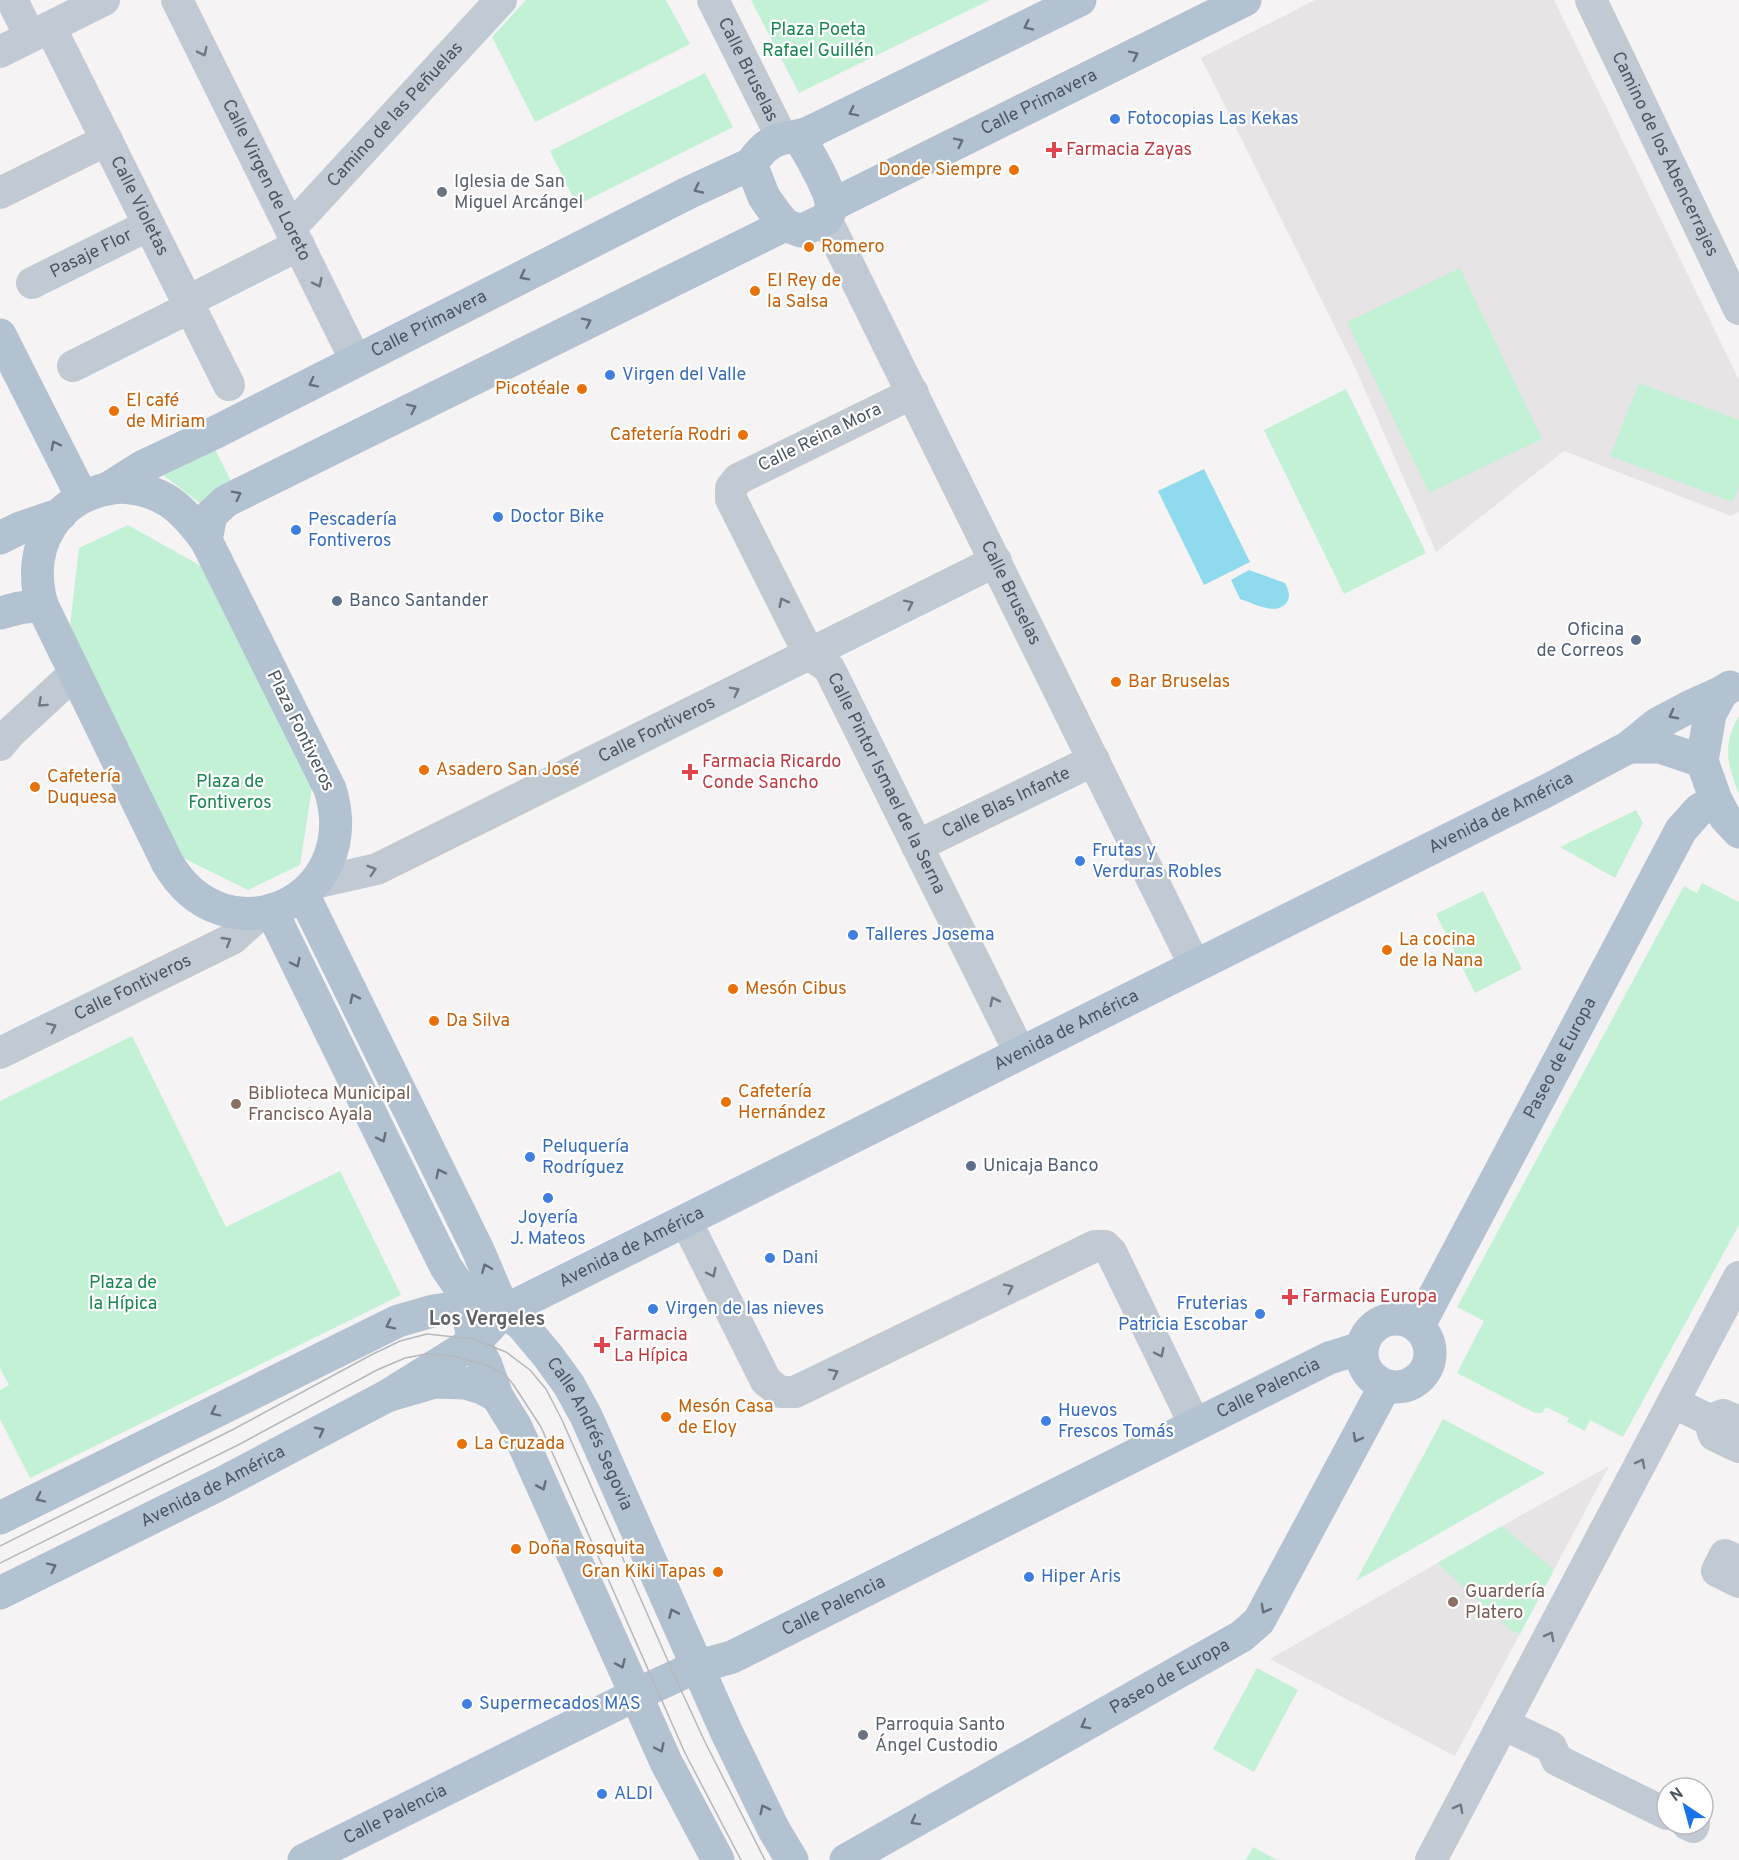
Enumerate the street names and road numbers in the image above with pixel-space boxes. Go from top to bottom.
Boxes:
street label: Calle Bruselas [712,14,784,126]
street label: Camino de las Peñuelas [322,37,468,192]
street label: Camino de los Abencerrajes [1606,48,1724,260]
street label: Calle Primavera [977,64,1101,141]
street label: Calle Virgen de Loreto [216,95,316,265]
street label: Calle Violetas [105,152,174,260]
street label: Pasaje Flor [46,224,136,284]
street label: Calle Primavera [367,285,491,363]
street label: Calle Reina Mora [754,398,886,478]
street label: Calle Bruselas [975,537,1046,649]
street label: Plaza Fontiveros [261,667,339,795]
street label: Calle Pintor Ismael de la Serna [822,669,951,898]
street label: Calle Fontiveros [594,691,719,769]
street label: Calle Blas Infante [938,762,1074,844]
street label: Avenida de América [1425,767,1578,859]
street label: Calle Fontiveros [70,949,195,1026]
street label: Avenida de América [990,985,1143,1076]
street label: Paseo de Europa [1519,993,1602,1123]
street label: Avenida de América [555,1202,708,1293]
street label: Calle Andrés Segovia [541,1353,638,1514]
street label: Calle Palencia [1213,1353,1324,1424]
street label: Avenida de América [137,1440,289,1533]
street label: Calle Palencia [778,1571,889,1642]
street label: Paseo de Europa [1106,1634,1234,1720]
street label: Calle Palencia [340,1779,451,1850]

